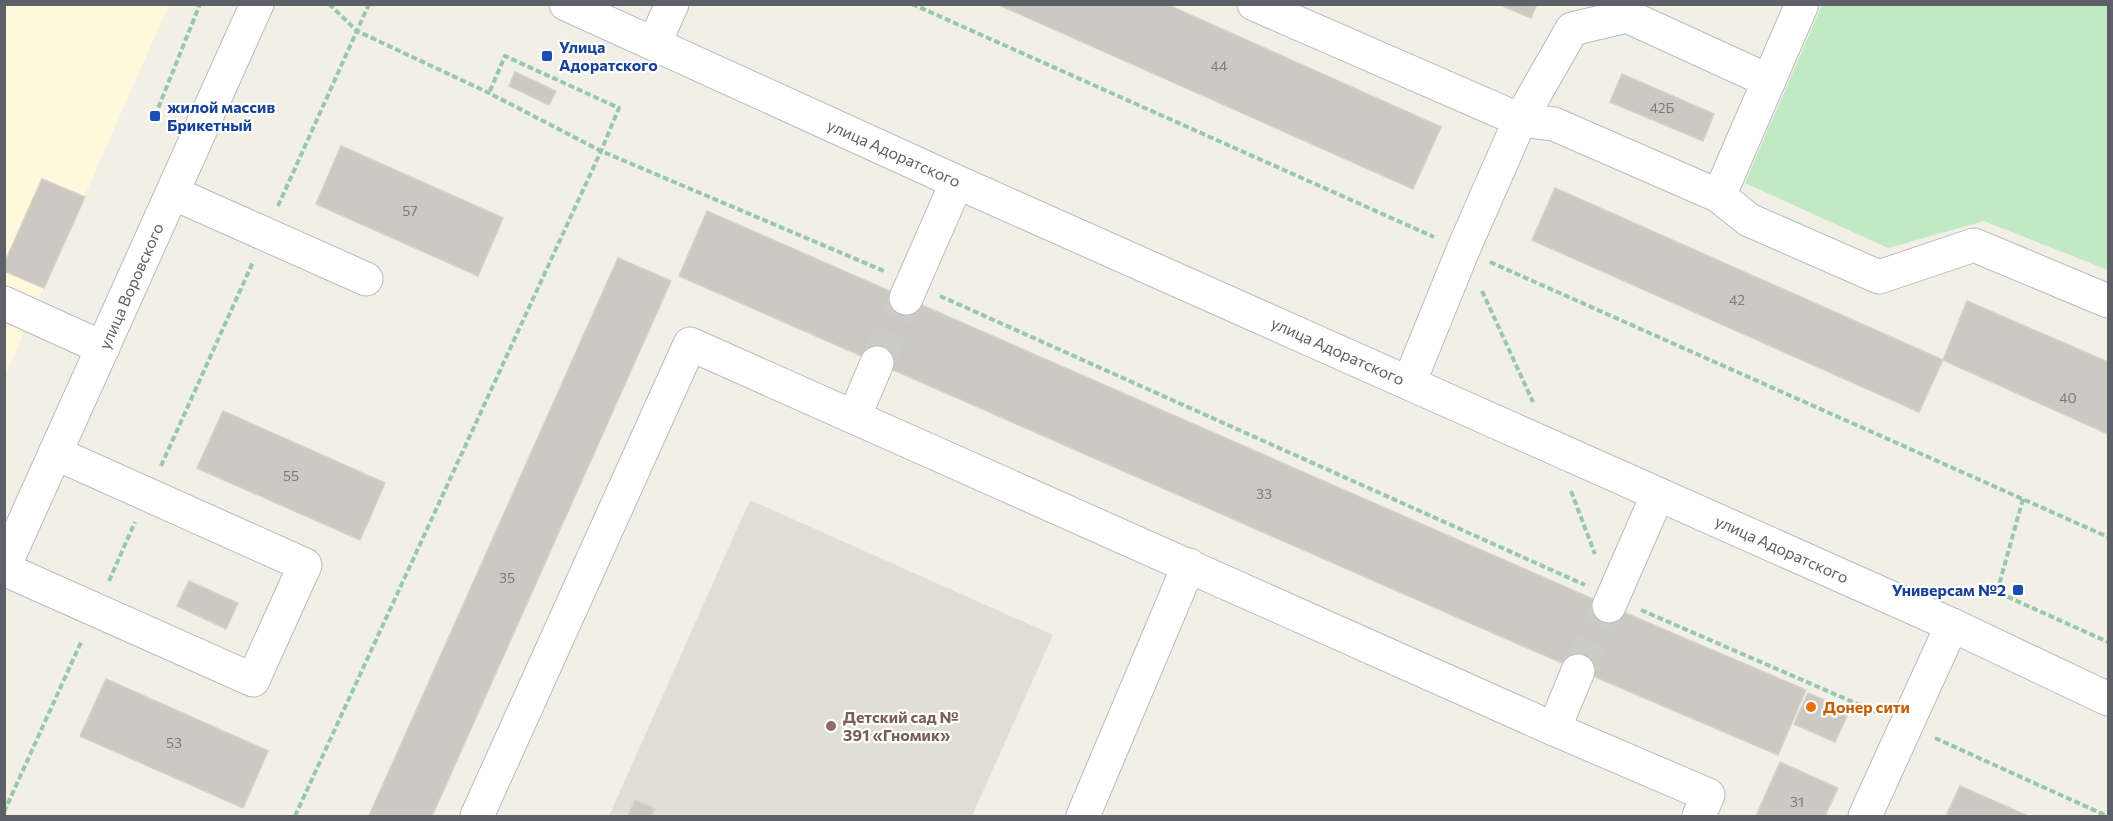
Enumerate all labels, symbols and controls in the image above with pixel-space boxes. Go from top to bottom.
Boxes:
place label: Улица Адоратского [559,37,658,74]
marker: Улица Адоратского [540,49,554,63]
house number: 44 [1211,57,1228,74]
place label: жилой массив Брикетный [167,97,275,134]
house number: 42Б [1650,99,1675,116]
marker: жилой массив Брикетный [148,109,162,123]
street label: улица Адоратского [825,115,964,191]
house number: 57 [402,202,418,219]
street label: улица Воровского [94,220,167,352]
house number: 42 [1729,291,1745,308]
street label: улица Адоратского [1269,313,1408,389]
house number: 40 [2059,389,2077,406]
house number: 55 [283,467,299,484]
house number: 33 [1256,485,1272,502]
street label: улица Адоратского [1713,511,1852,587]
house number: 35 [499,569,515,586]
place label: Универсам №2 [1892,580,2006,599]
marker: Универсам №2 [2011,583,2025,597]
place label: Донер сити [1823,697,1910,716]
marker: Донер сити [1804,700,1818,714]
place label: Детский сад № 391 «Гномик» [843,707,959,744]
marker: Детский сад № 391 «Гномик» [824,719,838,733]
house number: 53 [166,734,182,751]
house number: 31 [1790,793,1804,810]

